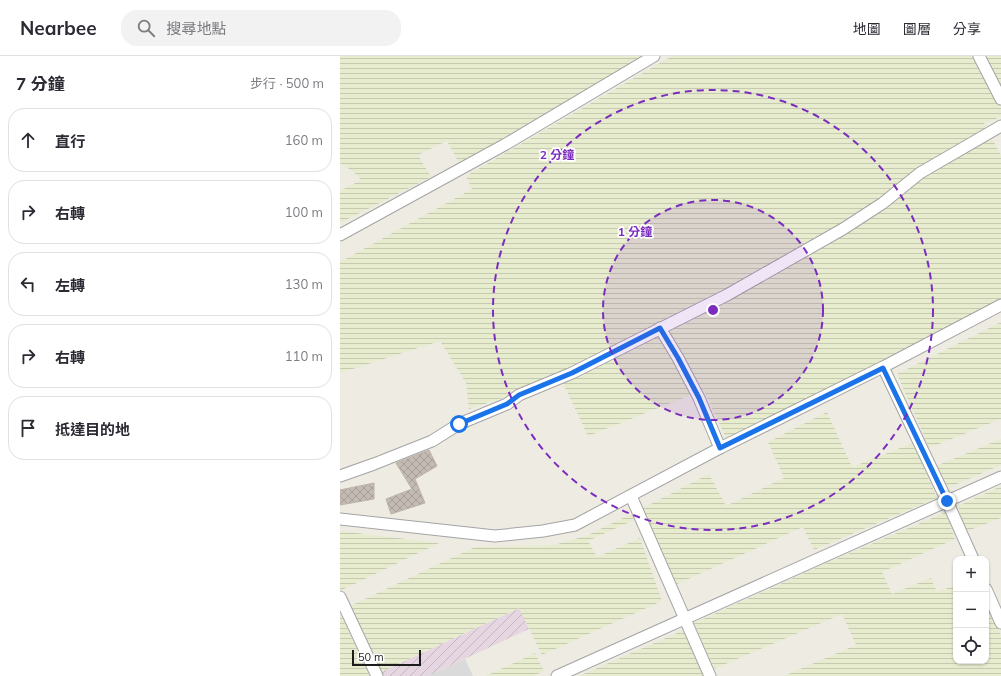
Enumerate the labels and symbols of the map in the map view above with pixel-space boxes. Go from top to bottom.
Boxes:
text: 2 分鐘 [540,147,574,162]
text: 1 分鐘 [618,224,652,239]
centre of rings [706,303,720,317]
route start [450,415,468,433]
route end [938,492,956,510]
scale bar [352,648,421,667]

